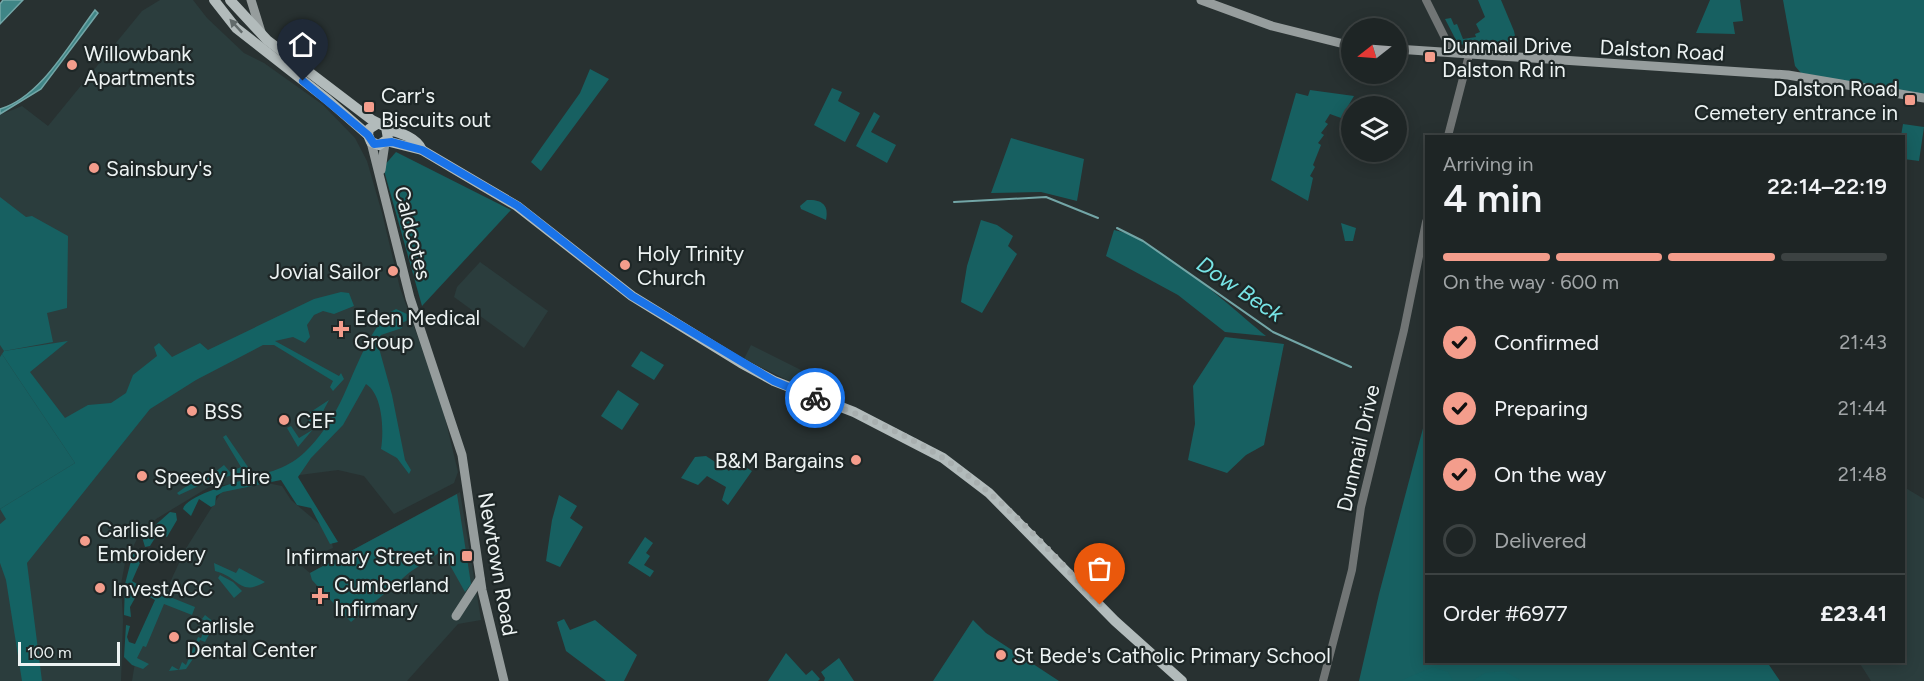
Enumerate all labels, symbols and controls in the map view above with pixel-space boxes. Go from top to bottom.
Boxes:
north arrow [1341,18,1407,84]
map controls [1341,18,1407,162]
one-way arrow [229,19,243,33]
pin [277,19,328,81]
icon: home [286,28,319,61]
place label: Dunmail Drive Dalston Rd in [1442,33,1572,82]
street label: Dalston Road [1599,34,1725,66]
place label: Willowbank Apartments [84,41,195,90]
marker: Dunmail Drive Dalston Rd in [1423,50,1437,64]
marker: Willowbank Apartments [65,58,79,72]
place label: Dalston Road Cemetery entrance in [1694,76,1898,125]
place label: Carr's Biscuits out [381,83,491,132]
marker: Dalston Road Cemetery entrance in [1903,93,1917,107]
button: layers [1341,96,1407,162]
marker: Carr's Biscuits out [362,100,376,114]
text: Arriving in [1443,152,1533,176]
place label: Sainsbury's [106,156,212,181]
marker: Sainsbury's [87,161,101,175]
text: 22:14–22:19 [1767,173,1887,200]
text: 4 min [1443,175,1542,222]
street label: Caldcotes [389,184,437,282]
place label: Holy Trinity Church [637,241,744,290]
water label: Dow Beck [1192,250,1289,328]
marker: Holy Trinity Church [618,258,632,272]
place label: Jovial Sailor [270,259,381,284]
marker: Jovial Sailor [386,264,400,278]
text: On the way · 600 m [1443,270,1619,294]
place label: Eden Medical Group [354,305,480,354]
marker: Eden Medical Group [332,320,350,338]
icon: check [1443,326,1476,359]
text: Confirmed [1494,329,1599,356]
text: 21:43 [1839,330,1887,354]
courier [785,368,845,428]
icon: bike [799,382,832,415]
street label: Dunmail Drive [1331,382,1385,514]
icon: check [1443,392,1476,425]
text: Preparing [1494,395,1588,422]
text: 21:44 [1838,396,1887,420]
place label: BSS [204,399,243,424]
marker: BSS [185,404,199,418]
place label: CEF [296,408,335,433]
marker: CEF [277,413,291,427]
place label: B&M Bargains [715,448,844,473]
marker: B&M Bargains [849,453,863,467]
icon: check [1443,458,1476,491]
text: On the way [1494,461,1606,488]
text: 21:48 [1838,462,1887,486]
place label: Speedy Hire [154,464,270,489]
marker: Speedy Hire [135,469,149,483]
street label: Newtown Road [473,490,523,638]
place label: Carlisle Embroidery [97,517,206,566]
text: Delivered [1494,527,1587,554]
marker: Carlisle Embroidery [78,534,92,548]
pin [1074,543,1125,605]
place label: Infirmary Street in [285,544,455,569]
marker: Infirmary Street in [460,549,474,563]
icon: bag [1083,552,1116,585]
place label: Cumberland Infirmary [334,572,449,621]
place label: InvestACC [112,576,213,601]
marker: InvestACC [93,581,107,595]
marker: Cumberland Infirmary [311,587,329,605]
text: Order #6977 [1443,600,1568,627]
text: £23.41 [1820,600,1887,627]
place label: Carlisle Dental Center [186,613,317,662]
marker: Carlisle Dental Center [167,630,181,644]
scale bar [18,639,120,666]
text: 100 m [27,643,72,662]
place label: St Bede's Catholic Primary School [1013,643,1331,668]
marker: St Bede's Catholic Primary School [994,648,1008,662]

